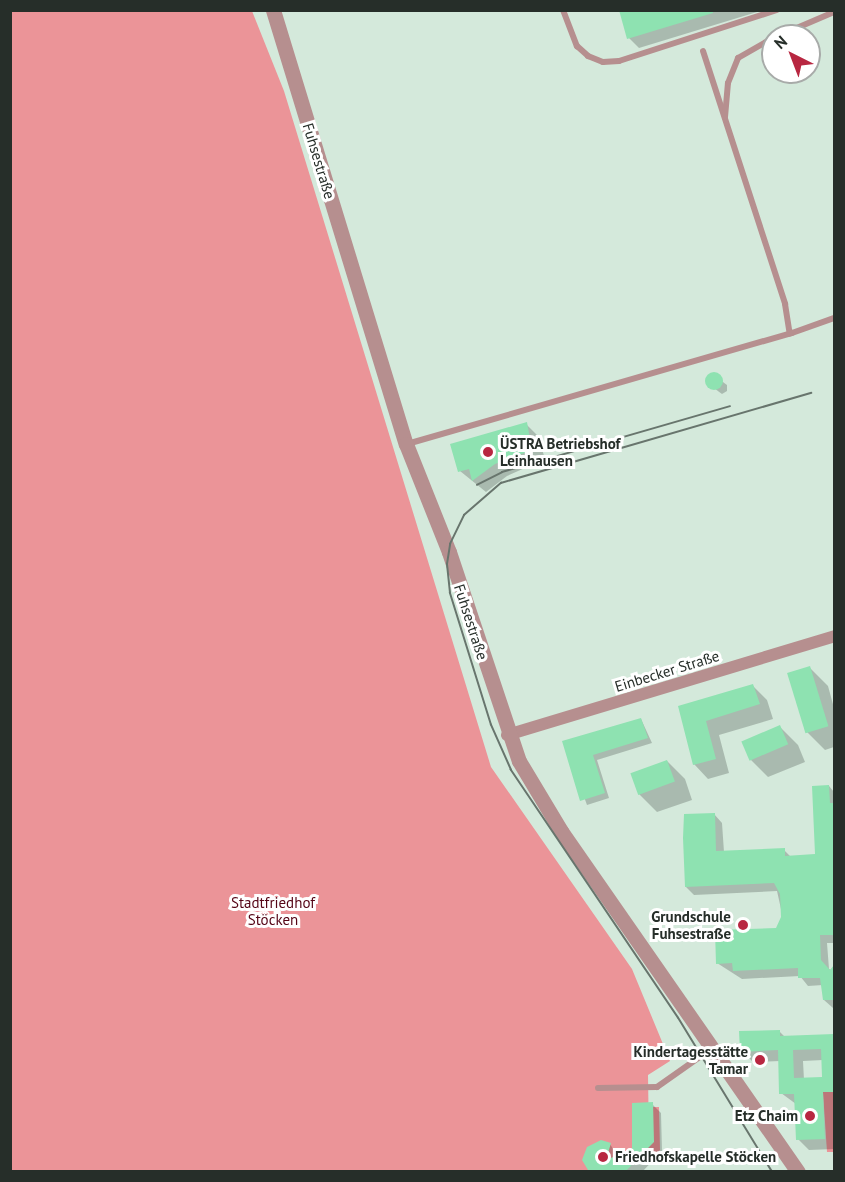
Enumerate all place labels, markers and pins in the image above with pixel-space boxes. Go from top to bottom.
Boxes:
place label: ÜSTRA Betriebshof Leinhausen [500,434,621,469]
marker: ÜSTRA Betriebshof Leinhausen [481,445,495,459]
place label: Grundschule Fuhsestraße [651,907,731,942]
marker: Grundschule Fuhsestraße [736,918,750,932]
place label: Kindertagesstätte Tamar [633,1042,748,1077]
marker: Kindertagesstätte Tamar [753,1053,767,1067]
place label: Etz Chaim [734,1107,798,1125]
marker: Etz Chaim [803,1109,817,1123]
place label: Friedhofskapelle Stöcken [615,1148,776,1166]
marker: Friedhofskapelle Stöcken [596,1150,610,1164]

